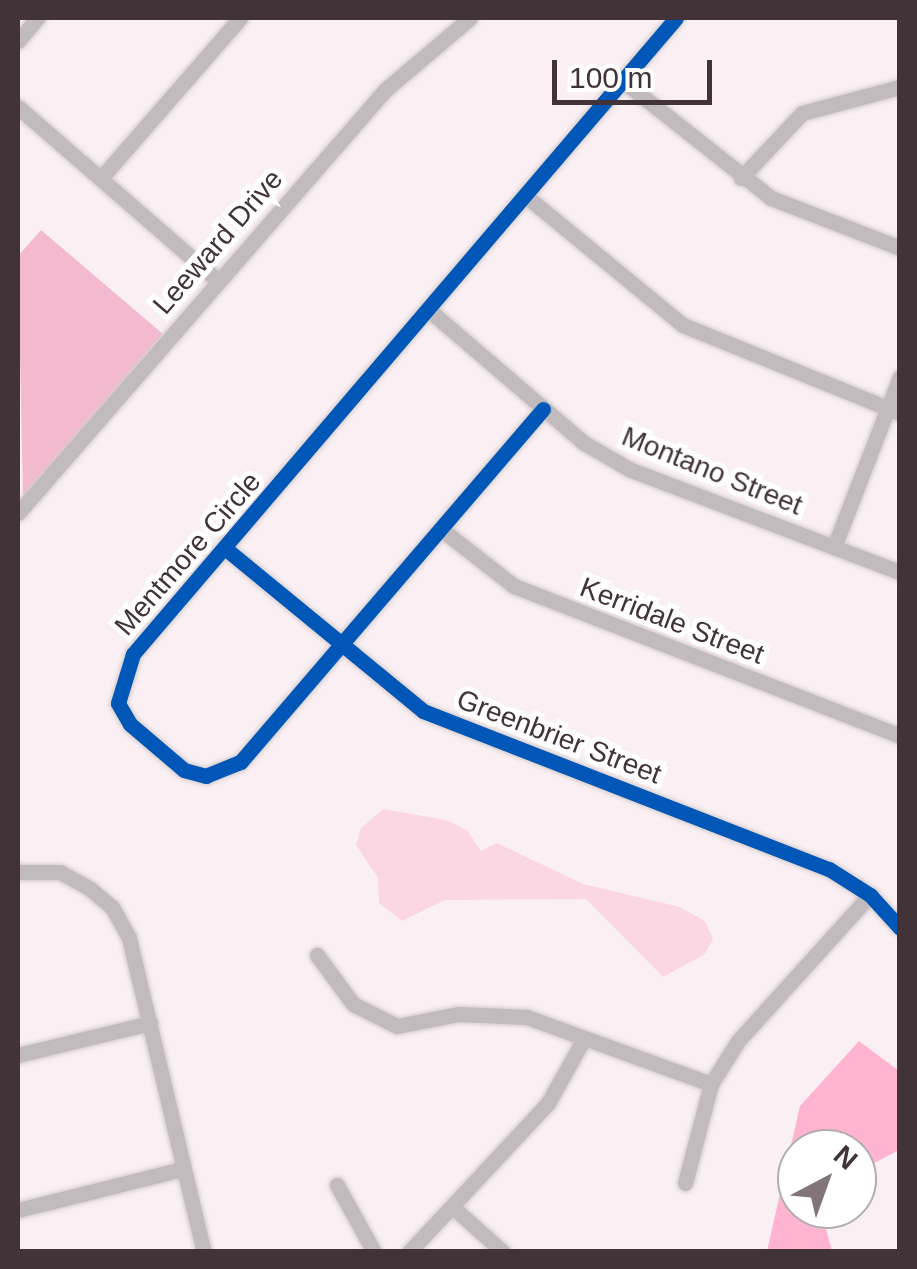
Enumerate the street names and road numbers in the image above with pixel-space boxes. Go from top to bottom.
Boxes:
street label: Leeward Drive [146,163,290,321]
street label: Montano Street [617,420,807,522]
street label: Mentmore Circle [108,465,268,643]
street label: Kerridale Street [575,570,769,672]
street label: Greenbrier Street [452,683,666,791]

